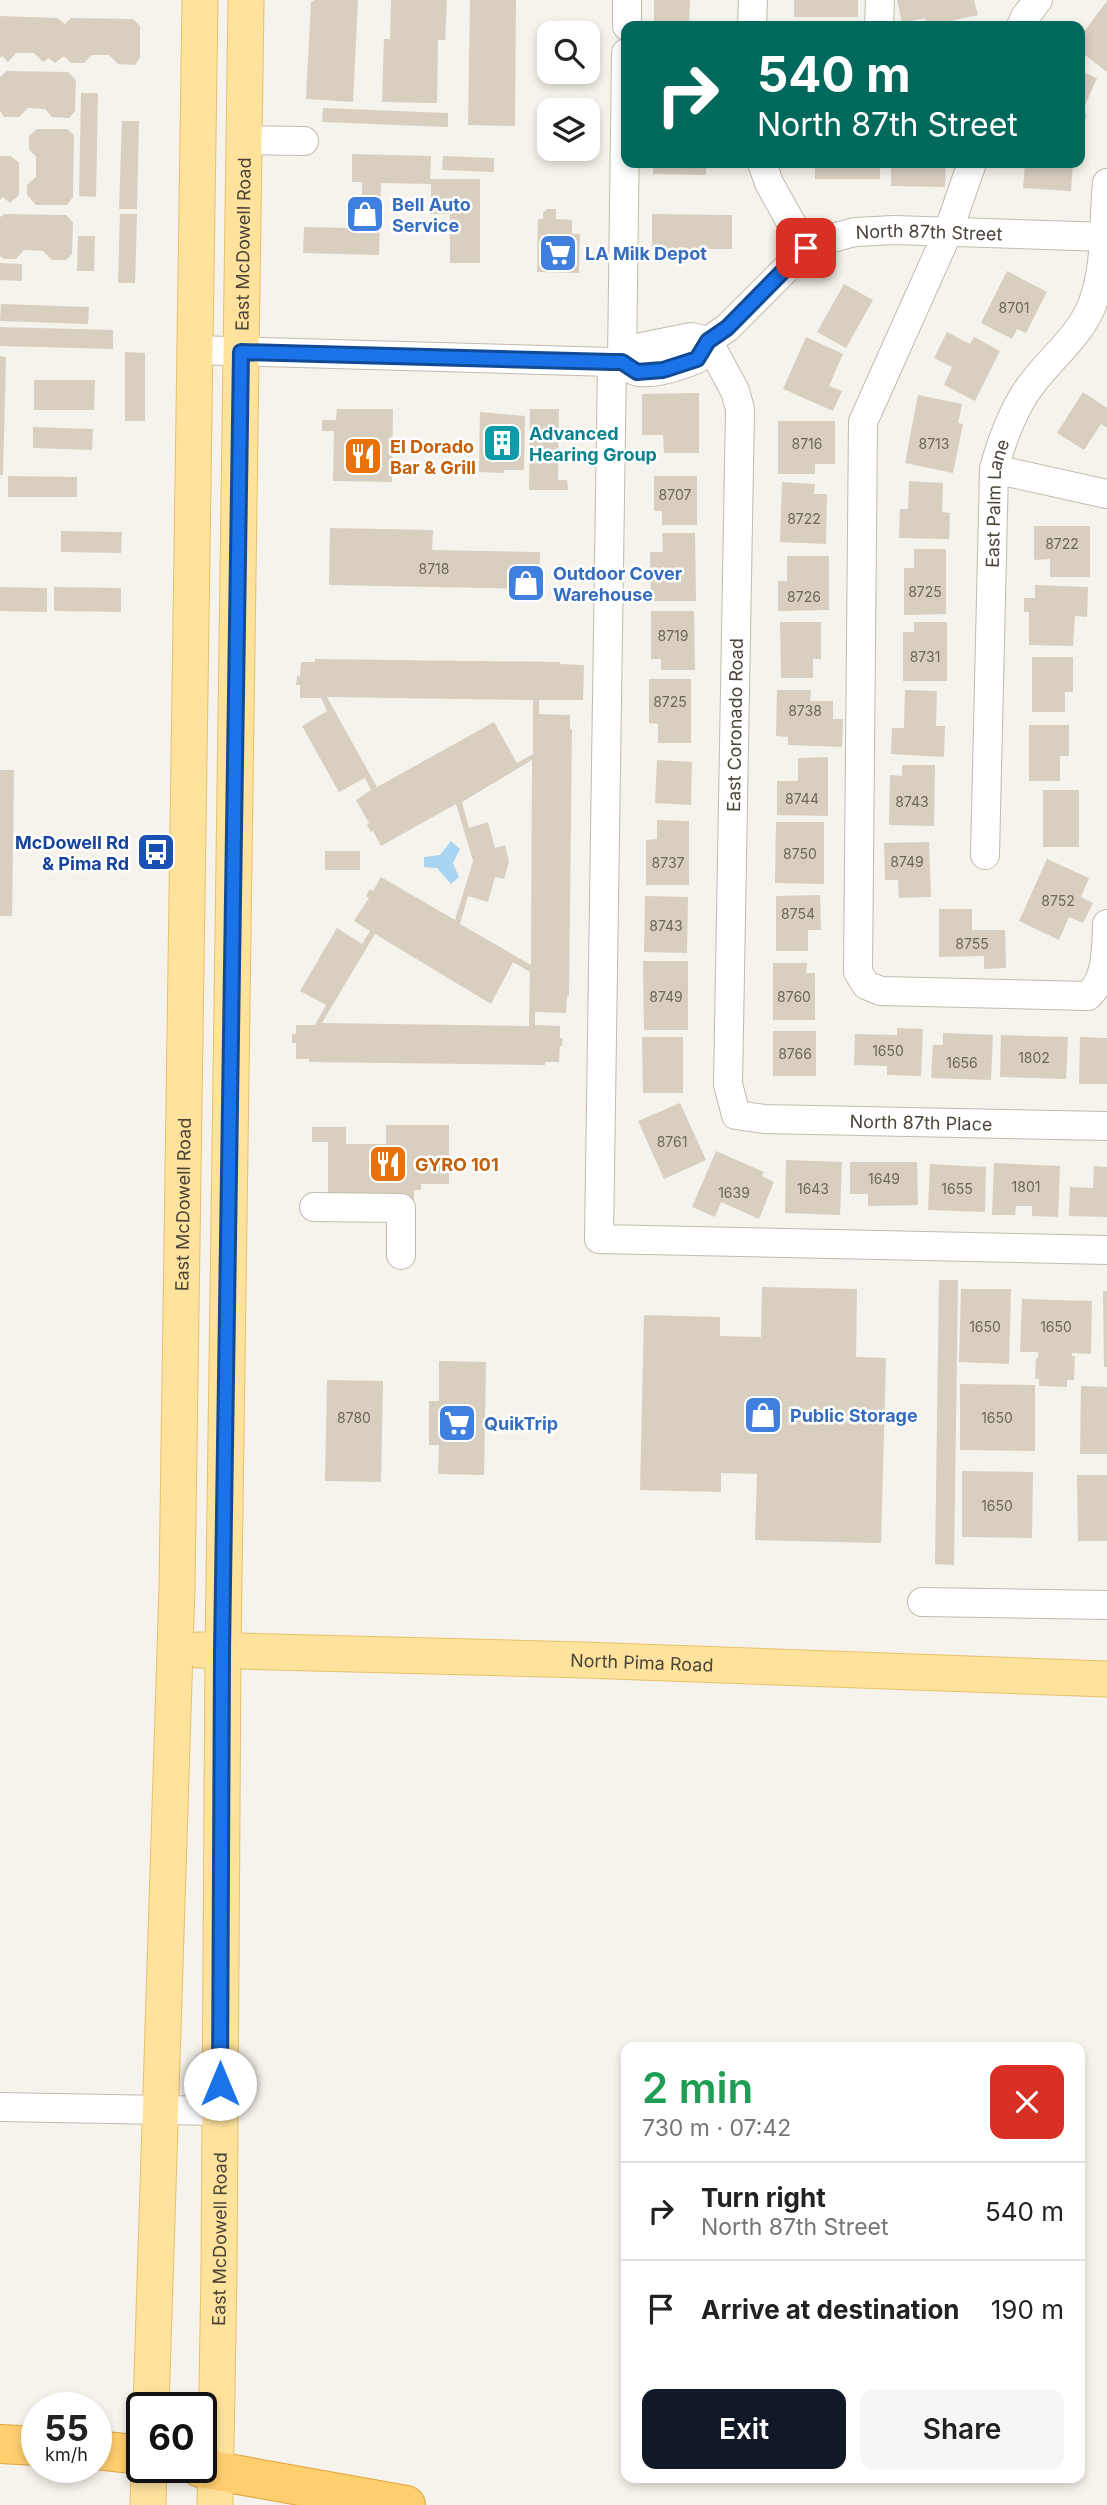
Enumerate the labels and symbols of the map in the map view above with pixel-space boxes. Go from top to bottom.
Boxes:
street label: East McDowell Road [231,157,254,331]
shop icon: Bell Auto Service [344,193,386,235]
place label: Bell Auto Service [392,194,471,236]
pin [776,218,836,278]
street label: North 87th Street [855,219,1003,244]
supermarket icon: LA Milk Depot [537,232,579,274]
place label: LA Milk Depot [585,243,707,264]
house number: 8701 [999,299,1029,316]
building icon: Advanced Hearing Group [481,422,523,464]
place label: Advanced Hearing Group [529,423,657,465]
restaurant icon: El Dorado Bar & Grill [342,435,384,477]
house number: 8716 [792,435,822,452]
house number: 8713 [919,435,949,452]
place label: El Dorado Bar & Grill [390,436,476,478]
street label: East Palm Lane [981,436,1013,568]
house number: 8707 [659,486,691,503]
house number: 8722 [787,510,821,527]
house number: 8722 [1045,535,1079,552]
house number: 8718 [419,560,449,577]
shop icon: Outdoor Cover Warehouse [505,562,547,604]
place label: Outdoor Cover Warehouse [553,563,682,605]
house number: 8725 [908,583,942,600]
house number: 8726 [787,588,821,605]
house number: 8719 [658,627,688,644]
street label: East Coronado Road [723,638,747,812]
house number: 8731 [910,648,940,665]
house number: 8725 [653,693,687,710]
house number: 8738 [788,702,822,719]
house number: 8744 [785,790,819,807]
house number: 8743 [895,793,929,810]
bus stop icon: McDowell Rd & Pima Rd [135,831,177,873]
place label: McDowell Rd & Pima Rd [15,832,129,874]
house number: 8750 [783,845,817,862]
house number: 8749 [890,853,924,870]
house number: 8737 [652,854,685,871]
house number: 8752 [1041,892,1075,909]
house number: 8754 [781,905,815,922]
house number: 8743 [649,917,683,934]
house number: 8755 [955,935,989,952]
house number: 8749 [649,988,683,1005]
house number: 8760 [777,988,811,1005]
house number: 1650 [872,1042,904,1059]
house number: 8766 [778,1045,812,1062]
house number: 1802 [1018,1049,1050,1066]
house number: 1656 [946,1054,978,1071]
street label: North 87th Place [849,1110,993,1134]
street label: East McDowell Road [171,1118,194,1291]
house number: 8761 [657,1133,687,1150]
restaurant icon: GYRO 101 [367,1143,409,1185]
place label: GYRO 101 [415,1154,499,1175]
house number: 1649 [868,1170,900,1187]
house number: 1801 [1012,1178,1040,1195]
house number: 1643 [797,1180,829,1197]
house number: 1655 [941,1180,973,1197]
house number: 1639 [718,1184,750,1201]
house number: 1650 [969,1318,1001,1335]
house number: 1650 [1040,1318,1072,1335]
shop icon: Public Storage [742,1394,784,1436]
supermarket icon: QuikTrip [436,1402,478,1444]
place label: Public Storage [790,1405,918,1426]
house number: 8780 [337,1409,371,1426]
house number: 1650 [981,1409,1013,1426]
place label: QuikTrip [484,1413,558,1434]
house number: 1650 [981,1497,1013,1514]
street label: North Pima Road [570,1649,714,1675]
position arrow [183,2047,257,2121]
street label: East McDowell Road [208,2152,230,2326]
speed limit sign: 60 [126,2392,217,2483]

